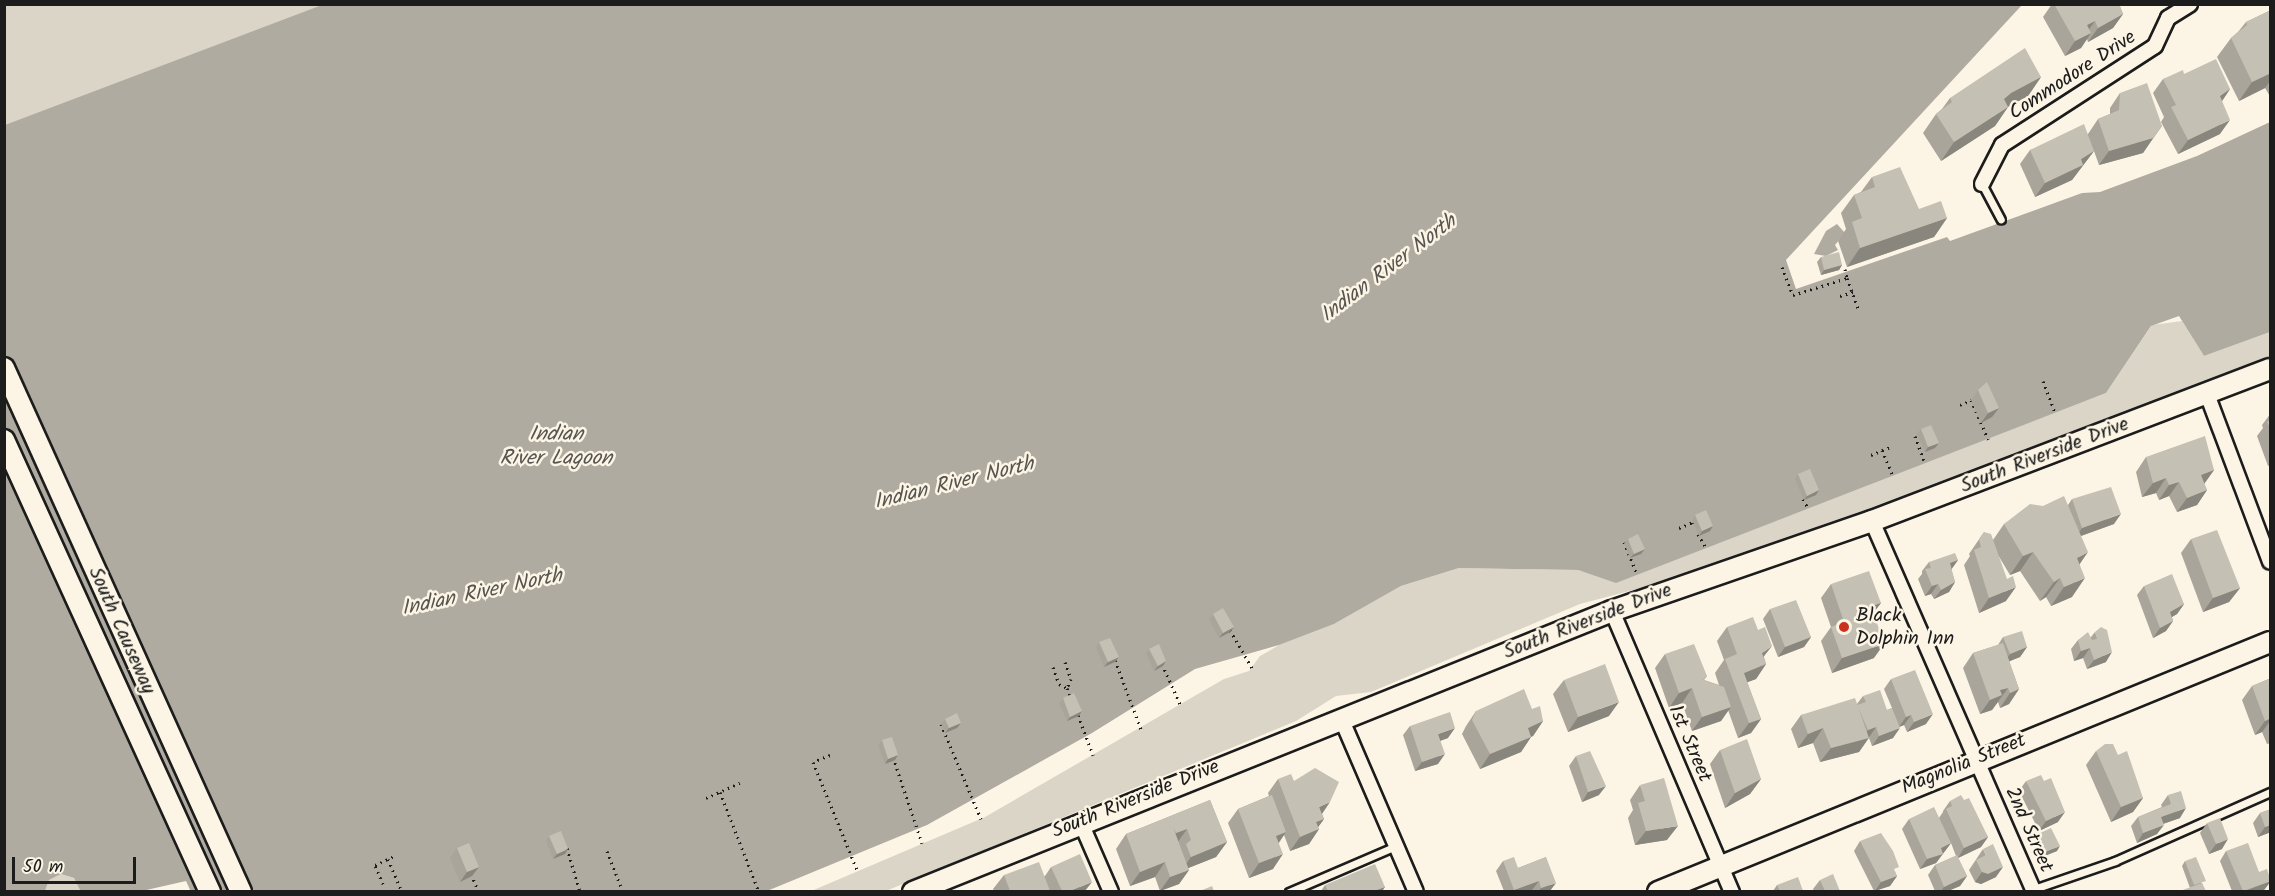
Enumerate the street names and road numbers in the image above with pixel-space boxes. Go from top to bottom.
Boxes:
street label: Commodore Drive [2005,26,2141,126]
street label: South Riverside Drive [1957,413,2133,499]
street label: South Causeway [82,564,160,698]
street label: South Riverside Drive [1500,579,1676,665]
street label: 1st Street [1662,702,1716,786]
street label: Magnolia Street [1898,729,2030,801]
street label: South Riverside Drive [1049,755,1223,845]
street label: 2nd Street [1999,784,2057,876]

